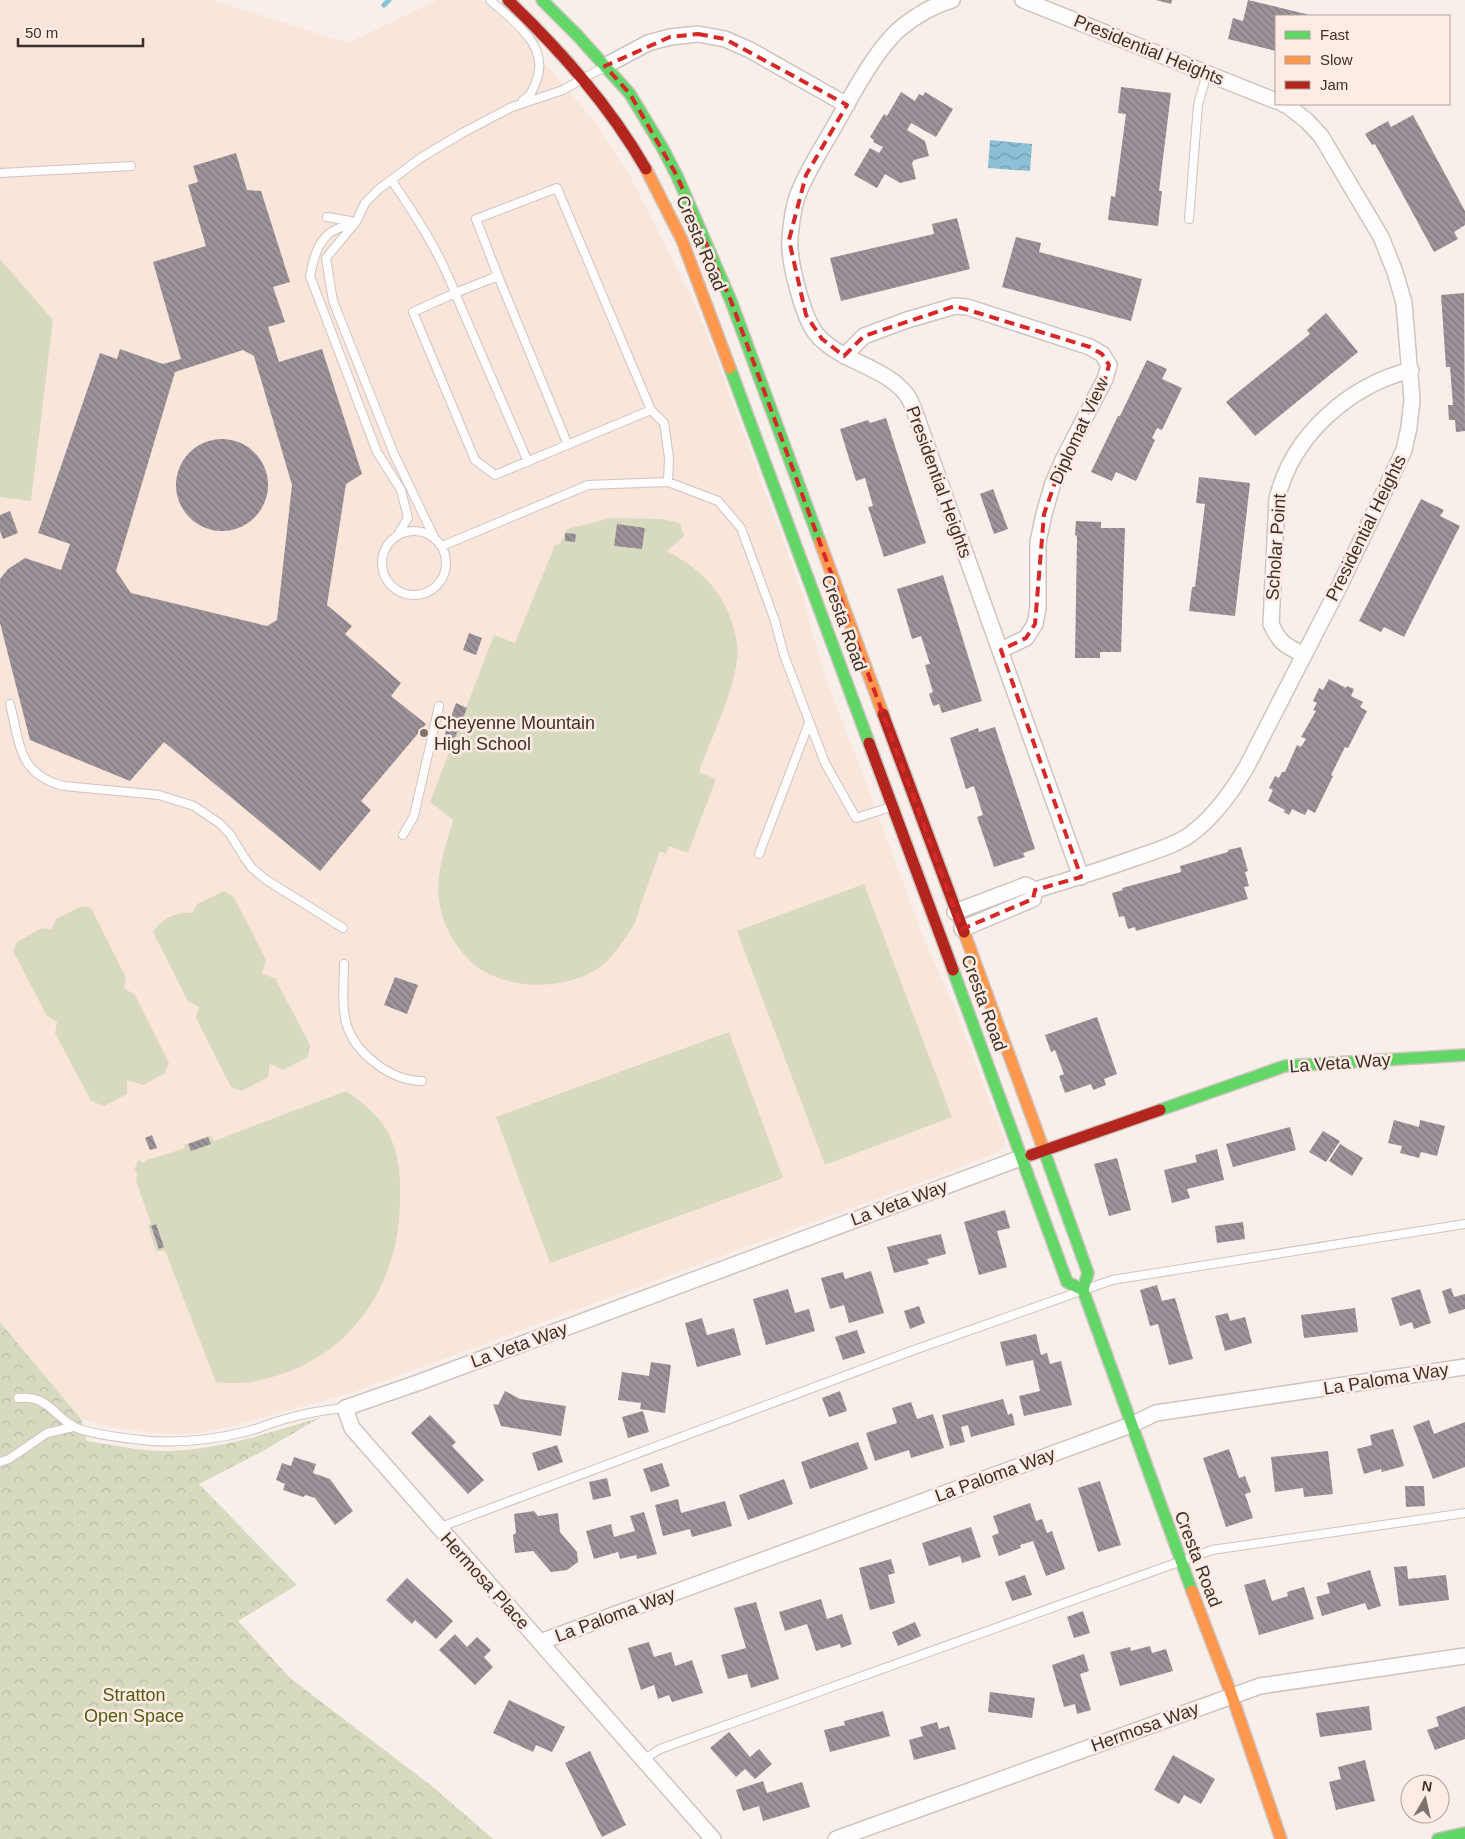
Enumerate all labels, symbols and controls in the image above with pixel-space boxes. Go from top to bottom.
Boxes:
street label: Presidential Heights [1071,11,1227,89]
scale bar [18,15,142,47]
legend [1275,15,1450,105]
text: 50 m [25,24,58,41]
text: Fast [1320,26,1350,43]
text: Slow [1320,51,1353,68]
text: Jam [1320,76,1348,93]
street label: Cresta Road [672,193,730,293]
street label: Diplomat View [1046,374,1113,487]
street label: Presidential Heights [902,403,976,561]
street label: Presidential Heights [1322,452,1410,604]
street label: Scholar Point [1262,493,1290,601]
street label: Cresta Road [817,572,871,674]
place label: Cheyenne Mountain High School [434,713,595,754]
marker: Cheyenne Mountain High School [418,727,430,739]
street label: Cresta Road [957,952,1011,1054]
street label: La Veta Way [1289,1049,1391,1077]
street label: La Veta Way [848,1176,950,1230]
street label: La Veta Way [468,1318,570,1372]
street label: La Paloma Way [1322,1359,1450,1399]
street label: La Paloma Way [932,1444,1058,1506]
street label: Cresta Road [1171,1508,1225,1610]
street label: Hermosa Place [436,1529,534,1633]
street label: La Paloma Way [552,1584,678,1646]
park label: Stratton Open Space [84,1685,184,1726]
street label: Hermosa Way [1088,1698,1202,1756]
north arrow [1400,1774,1450,1824]
text: N [1421,1777,1433,1795]

